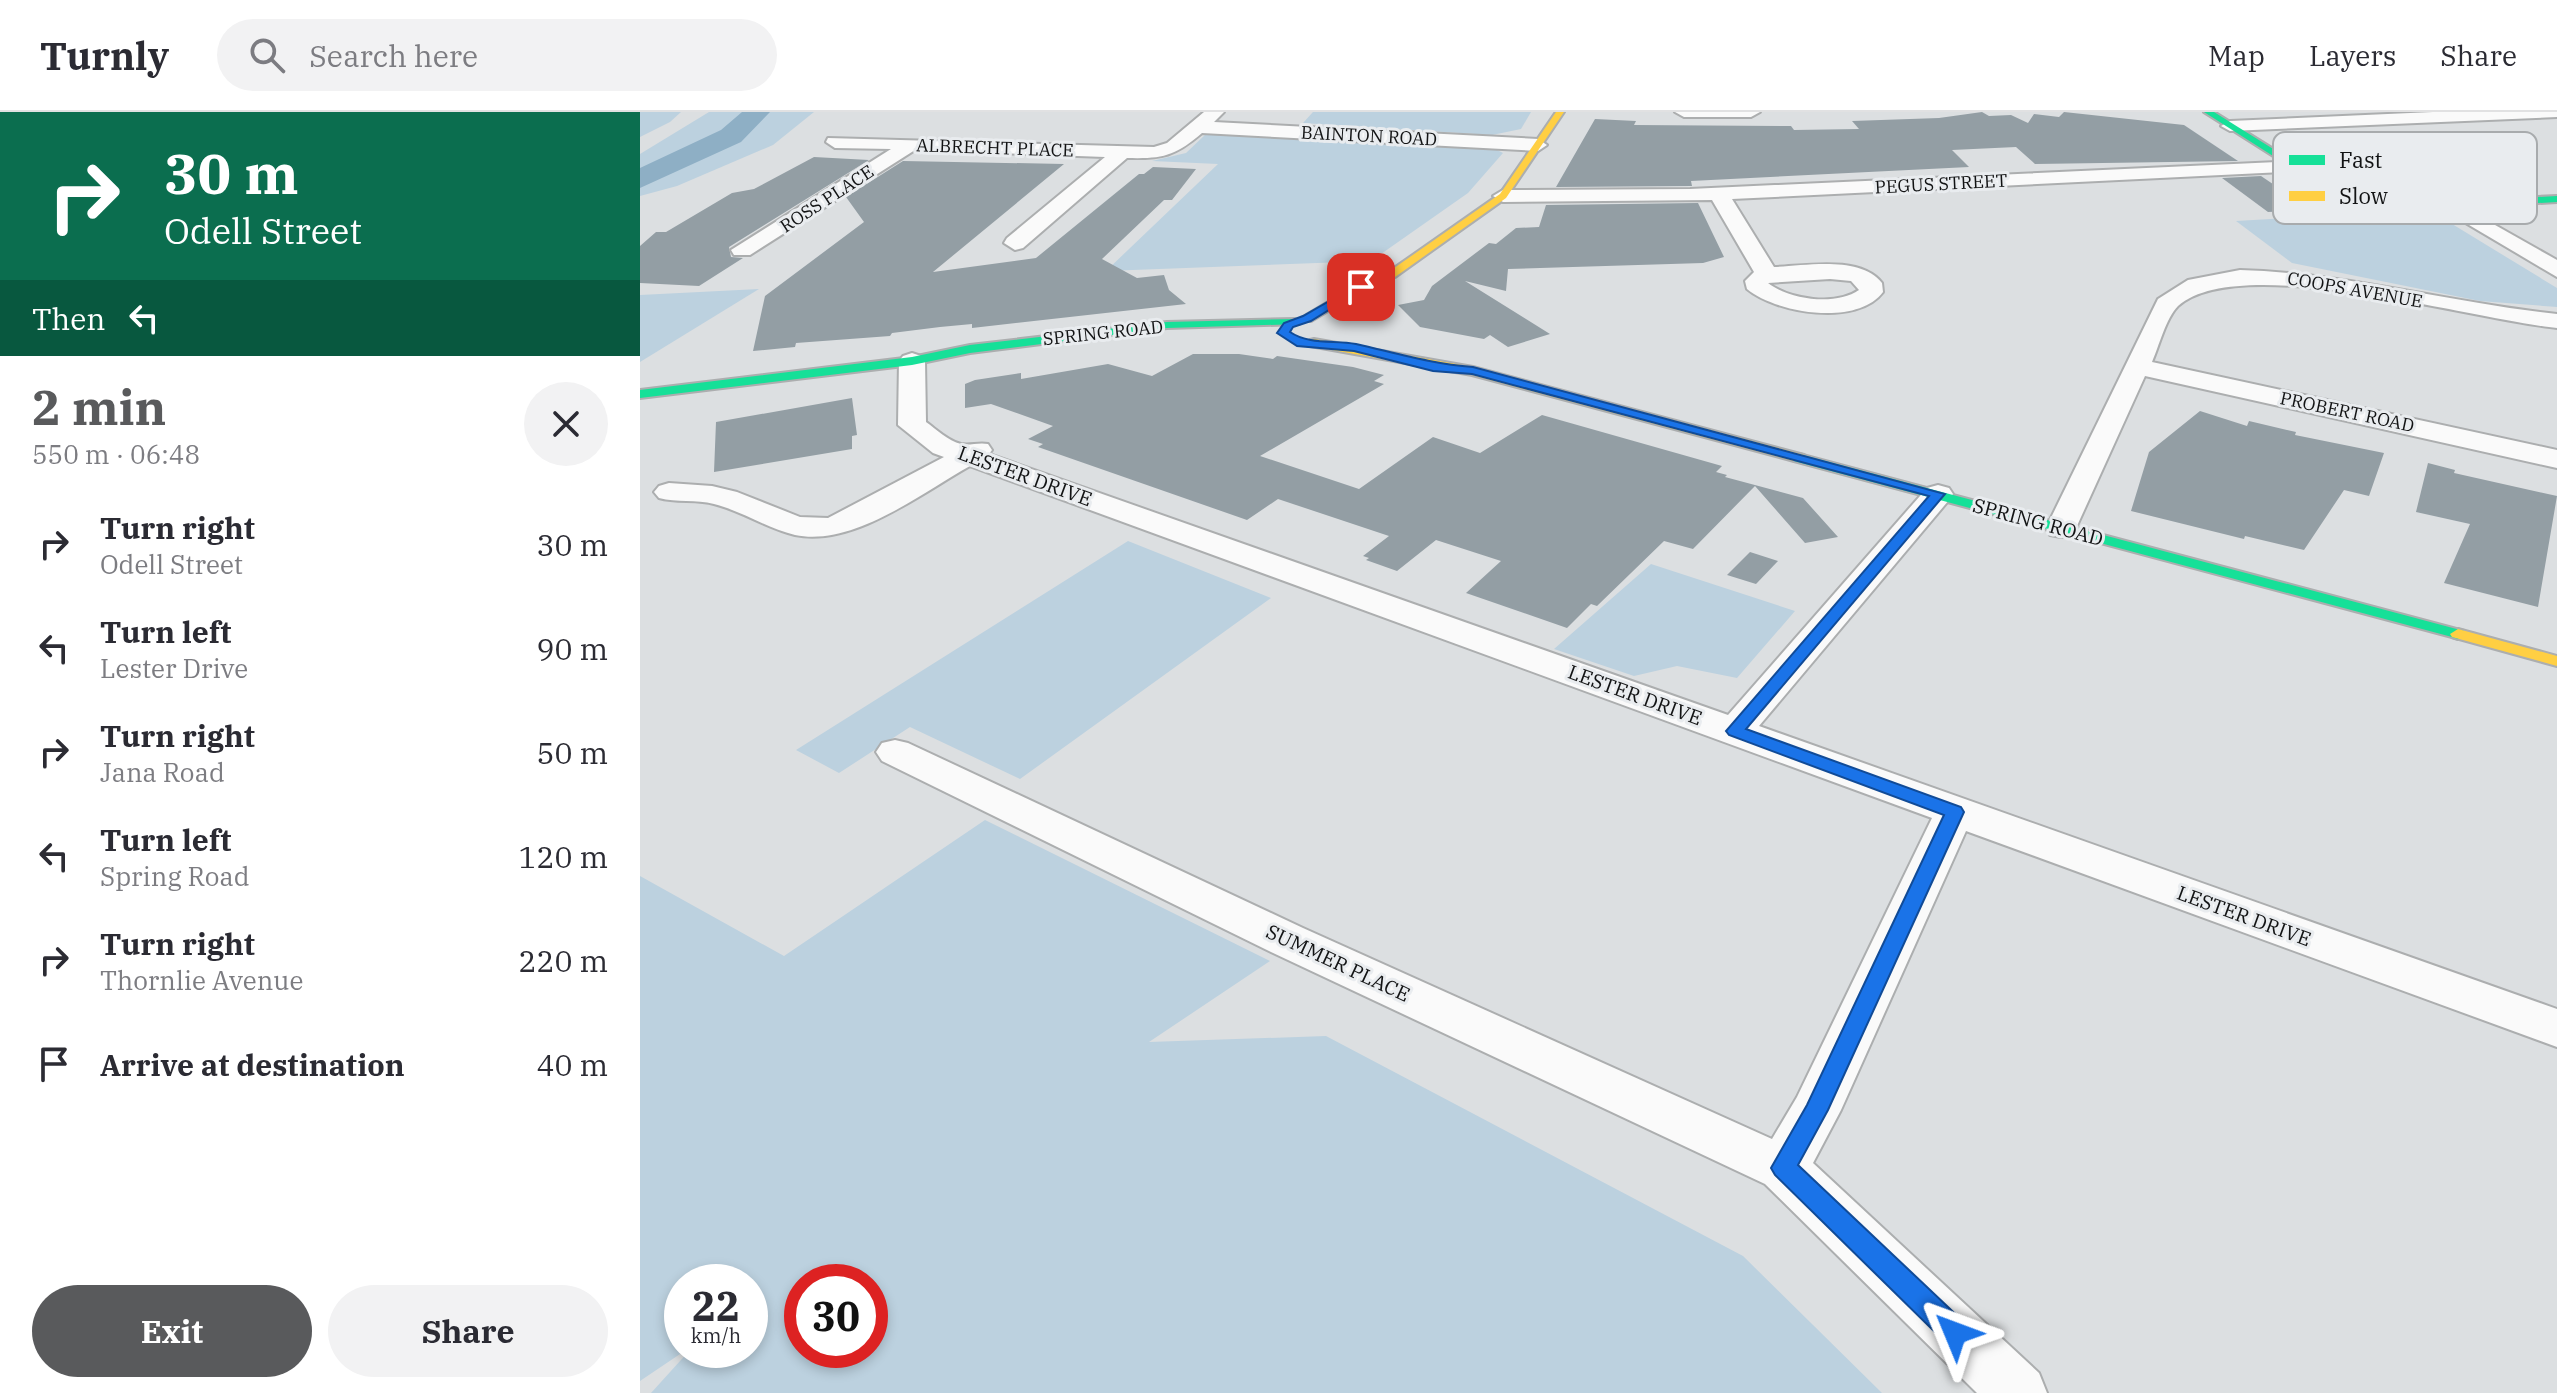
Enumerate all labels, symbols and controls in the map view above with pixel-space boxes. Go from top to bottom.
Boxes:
search box [217,19,777,91]
text: Turnly [40,31,169,80]
icon: search [245,33,289,77]
text: Search here [309,36,478,75]
text: Map [2208,37,2265,74]
text: Layers [2309,37,2396,74]
text: Share [2440,37,2517,74]
street label: BAINTON ROAD [1300,120,1438,151]
legend [2273,132,2537,224]
street label: ALBRECHT PLACE [916,133,1074,162]
text: 30 m [164,137,299,209]
icon: right [32,144,136,248]
text: Fast [2339,145,2382,174]
street label: ROSS PLACE [775,160,878,237]
street label: PEGUS STREET [1874,169,2008,198]
text: Slow [2339,181,2388,210]
text: Odell Street [164,207,362,254]
pin [1327,253,1395,321]
icon: arrive [1339,265,1383,309]
street label: COOPS AVENUE [2286,266,2425,313]
icon: left [122,296,166,340]
text: Then [32,299,106,338]
street label: SPRING ROAD [1042,315,1164,350]
text: 2 min [32,376,166,438]
button: close [524,382,608,466]
street label: PROBERT ROAD [2278,386,2416,437]
text: 550 m · 06:48 [32,437,200,471]
street label: LESTER DRIVE [954,439,1096,512]
street label: SPRING ROAD [1970,491,2106,552]
text: Turn right [100,508,255,547]
icon: right [32,522,76,566]
text: 30 m [536,525,608,564]
text: Odell Street [100,547,243,581]
text: Turn left [100,612,232,651]
icon: left [32,626,76,670]
text: 90 m [536,629,608,668]
text: Lester Drive [100,651,248,685]
street label: LESTER DRIVE [1564,658,1706,731]
text: Turn right [100,716,255,755]
icon: right [32,730,76,774]
text: 50 m [536,733,608,772]
text: Jana Road [100,755,225,789]
text: Turn left [100,820,232,859]
icon: left [32,834,76,878]
text: 120 m [518,837,608,876]
text: Spring Road [100,859,250,893]
street label: LESTER DRIVE [2173,879,2315,952]
street label: SUMMER PLACE [1262,917,1415,1008]
text: Turn right [100,924,255,963]
icon: right [32,938,76,982]
text: 220 m [518,941,608,980]
text: Thornlie Avenue [100,963,303,997]
icon: arrive [32,1042,76,1086]
text: Arrive at destination [100,1045,405,1084]
text: 40 m [536,1045,608,1084]
speed limit sign: 30 [784,1264,888,1368]
text: 22 [692,1280,740,1332]
button: Exit [32,1285,312,1377]
button: Share [328,1285,608,1377]
position arrow [1913,1291,1997,1375]
text: km/h [691,1322,741,1349]

